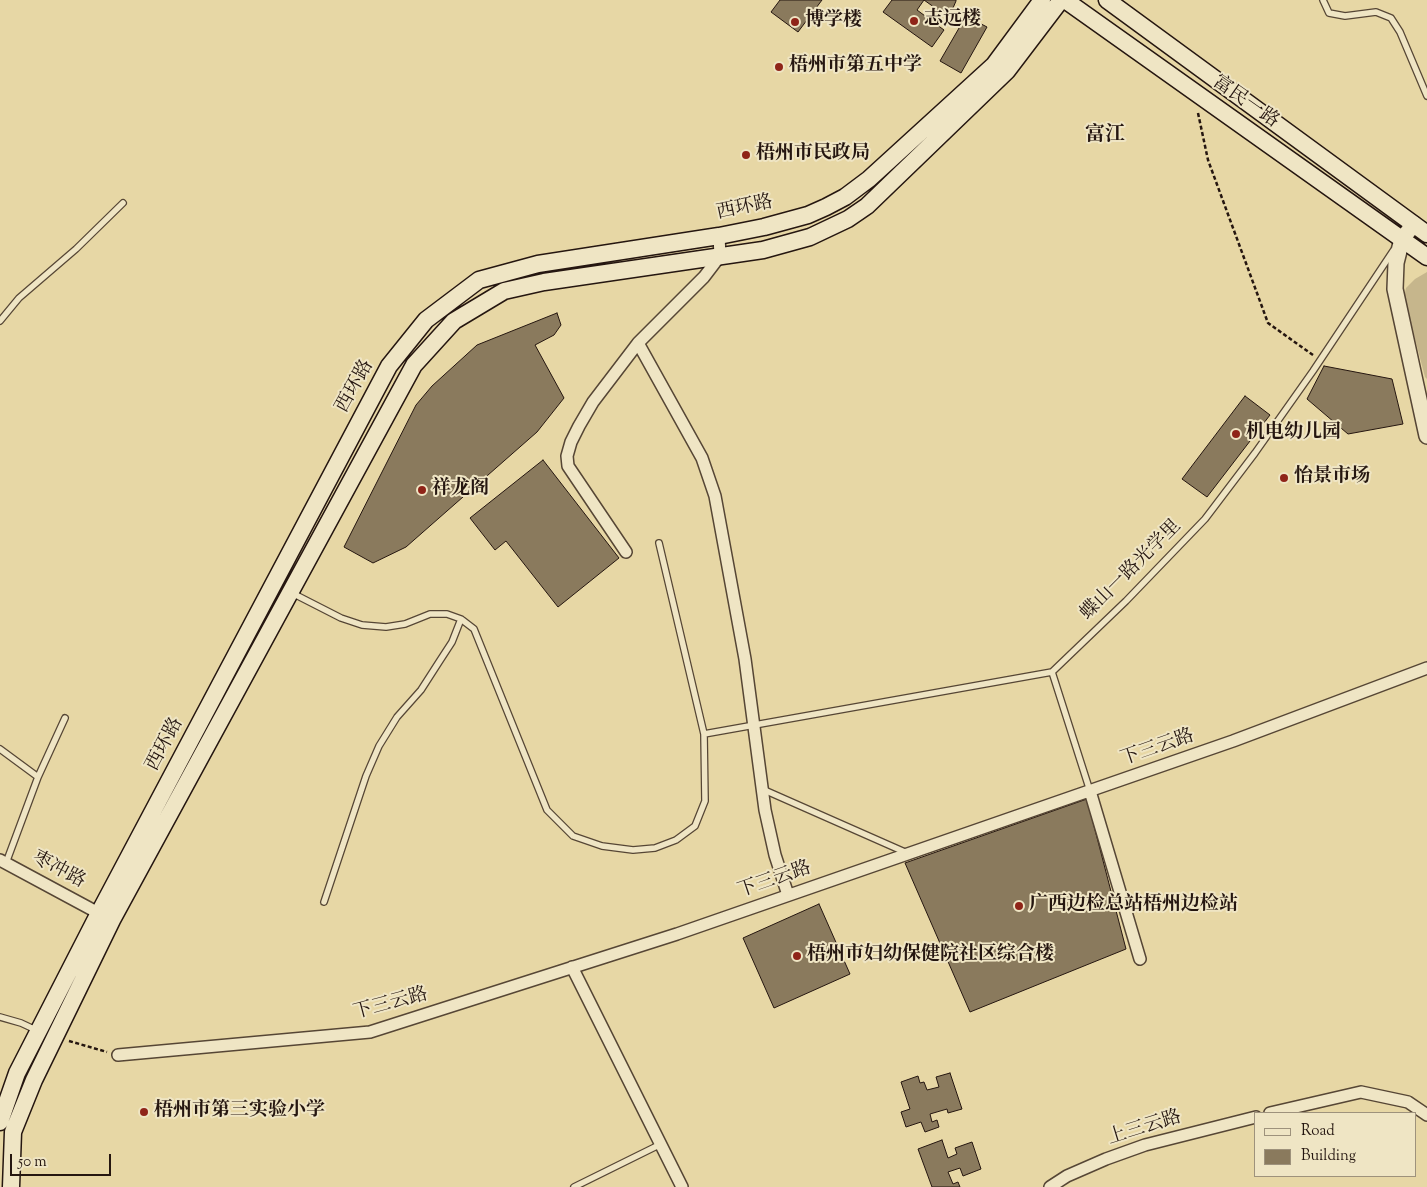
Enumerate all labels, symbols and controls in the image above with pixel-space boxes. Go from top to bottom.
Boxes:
place label: 志远楼 [924,10,981,32]
place label: 博学楼 [805,11,862,33]
marker: 志远楼 [908,15,920,27]
marker: 博学楼 [789,16,801,28]
place label: 梧州市第五中学 [789,56,922,78]
marker: 梧州市第五中学 [773,61,785,73]
street label: 富民一路 [1207,72,1283,134]
district label: 富江 [1085,125,1125,149]
place label: 梧州市民政局 [756,144,870,166]
marker: 梧州市民政局 [740,149,752,161]
street label: 西环路 [715,192,775,226]
street label: 西环路 [332,357,380,417]
place label: 机电幼儿园 [1246,423,1341,445]
marker: 机电幼儿园 [1230,428,1242,440]
place label: 怡景市场 [1294,467,1370,489]
marker: 怡景市场 [1278,472,1290,484]
place label: 祥龙阁 [432,479,489,501]
marker: 祥龙阁 [416,484,428,496]
street label: 蝶山一路光学里 [1077,516,1187,626]
street label: 西环路 [143,714,189,776]
street label: 下三云路 [1118,726,1198,772]
street label: 枣冲路 [27,848,89,894]
street label: 下三云路 [735,858,815,904]
place label: 广西边检总站梧州边检站 [1029,895,1238,917]
marker: 广西边检总站梧州边检站 [1013,900,1025,912]
place label: 梧州市妇幼保健院社区综合楼 [807,945,1054,967]
marker: 梧州市妇幼保健院社区综合楼 [791,950,803,962]
street label: 下三云路 [351,984,431,1026]
place label: 梧州市第三实验小学 [154,1101,325,1123]
marker: 梧州市第三实验小学 [138,1106,150,1118]
street label: 上三云路 [1105,1107,1185,1151]
legend [1254,1112,1417,1177]
text: Road [1301,1121,1335,1142]
scale bar [12,1144,114,1176]
text: Building [1301,1146,1356,1167]
text: 50 m [18,1152,47,1173]

